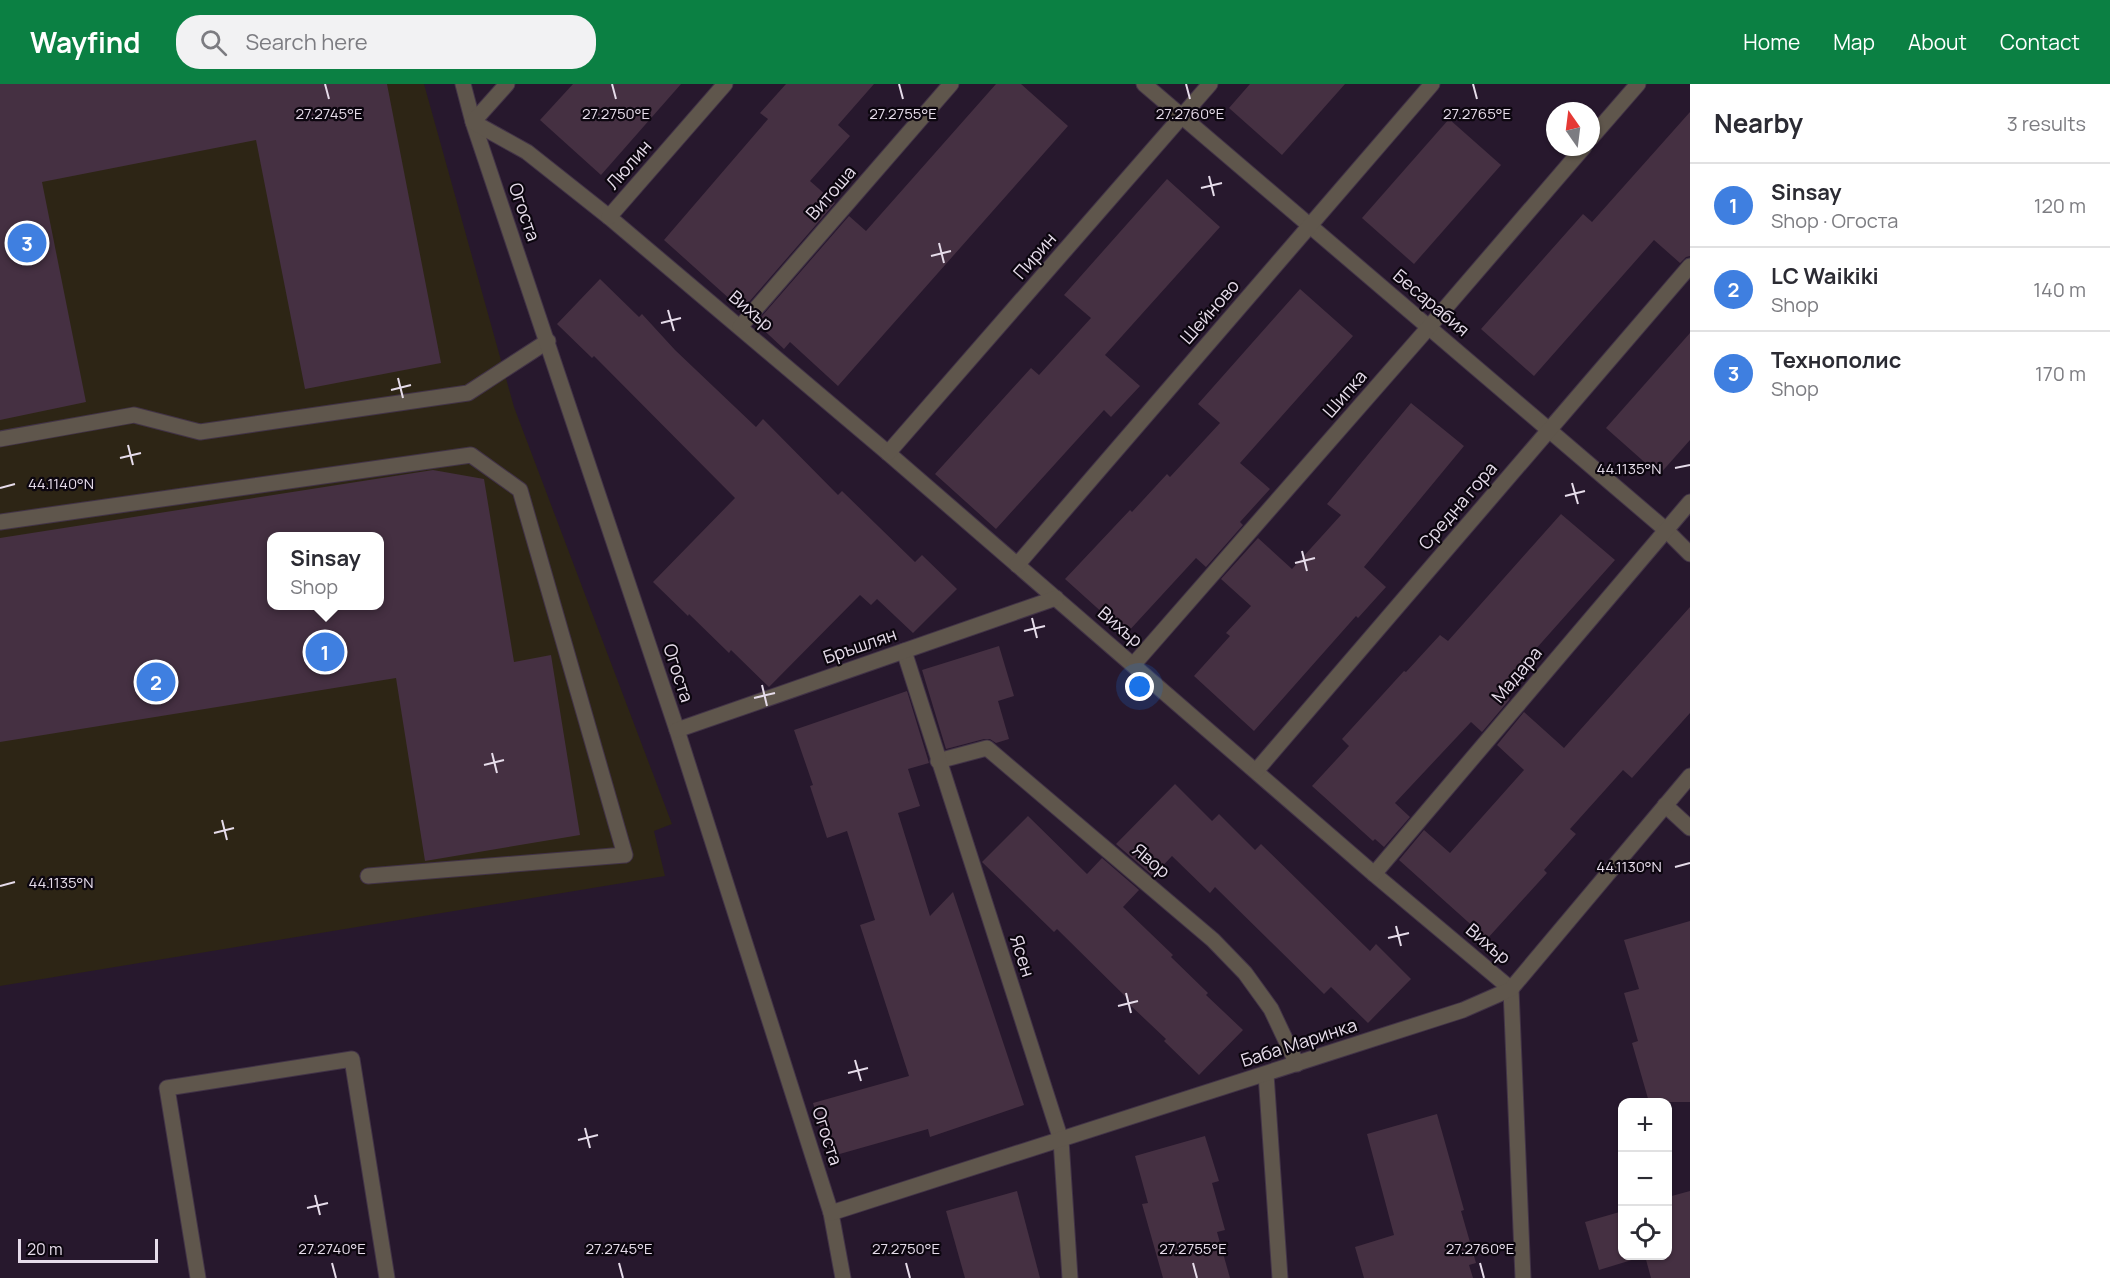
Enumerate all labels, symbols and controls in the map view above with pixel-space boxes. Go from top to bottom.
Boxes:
search box [176,15,596,69]
text: Wayfind [30,23,140,61]
icon: search [197,26,230,59]
text: Search here [245,27,368,57]
text: Home [1743,28,1800,56]
text: Map [1833,28,1875,56]
text: About [1908,28,1967,56]
text: Contact [2000,28,2080,56]
north arrow [1546,102,1600,156]
text: 27.2745°E [295,103,363,124]
text: 27.2750°E [582,103,650,124]
text: 27.2755°E [869,103,937,124]
text: 27.2760°E [1156,103,1224,124]
text: 27.2765°E [1443,103,1511,124]
text: Nearby [1714,105,1803,141]
text: 3 results [2007,110,2086,137]
street label: Люлин [600,135,656,194]
street label: Витоша [800,160,860,225]
text: Sinsay [1771,177,1842,207]
street label: Огоста [504,179,546,244]
text: 1 [1729,192,1738,219]
text: 120 m [2034,192,2086,219]
text: Shop · Огоста [1771,207,1898,234]
pin: 3 [8,220,46,266]
street label: Пирин [1007,227,1061,284]
text: LC Waikiki [1771,261,1879,291]
street label: Бесарабия [1388,263,1475,341]
street label: Шейново [1174,274,1244,349]
text: 2 [1728,276,1739,303]
text: 140 m [2033,276,2086,303]
street label: Вихър [724,284,779,336]
text: Shop [1771,291,1819,318]
text: Технополис [1771,345,1901,375]
text: 3 [1728,360,1739,387]
text: 170 m [2035,360,2086,387]
street label: Шипка [1317,364,1372,422]
text: Shop [1771,375,1819,402]
street label: Средна гора [1413,457,1502,554]
text: 44.1135°N [1596,458,1662,479]
text: 44.1140°N [28,473,94,494]
popup [267,532,384,610]
text: Sinsay [290,543,361,573]
text: Shop [290,573,338,600]
street label: Вихър [1093,600,1148,652]
street label: Бръшлян [820,621,899,669]
pin: 1 [306,630,344,674]
street label: Огоста [658,640,700,705]
street label: Мадара [1486,641,1547,708]
pin: 2 [136,660,176,704]
your location [1125,672,1154,701]
street label: Явор [1128,837,1176,883]
text: 44.1130°N [1596,856,1662,877]
text: 44.1135°N [28,872,94,893]
street label: Вихър [1461,917,1516,969]
street label: Ясен [1005,932,1041,980]
street label: Баба Маринка [1238,1012,1360,1072]
map controls [1618,1098,1672,1260]
button: + [1618,1098,1672,1152]
street label: Огоста [807,1103,849,1168]
button: − [1618,1152,1672,1206]
button: locate [1618,1206,1672,1260]
scale bar [18,1236,158,1264]
text: 20 m [27,1238,63,1260]
text: 27.2740°E [298,1238,366,1259]
text: 27.2745°E [585,1238,653,1259]
text: 27.2750°E [872,1238,940,1259]
text: 27.2755°E [1159,1238,1227,1259]
text: 27.2760°E [1446,1238,1514,1259]

